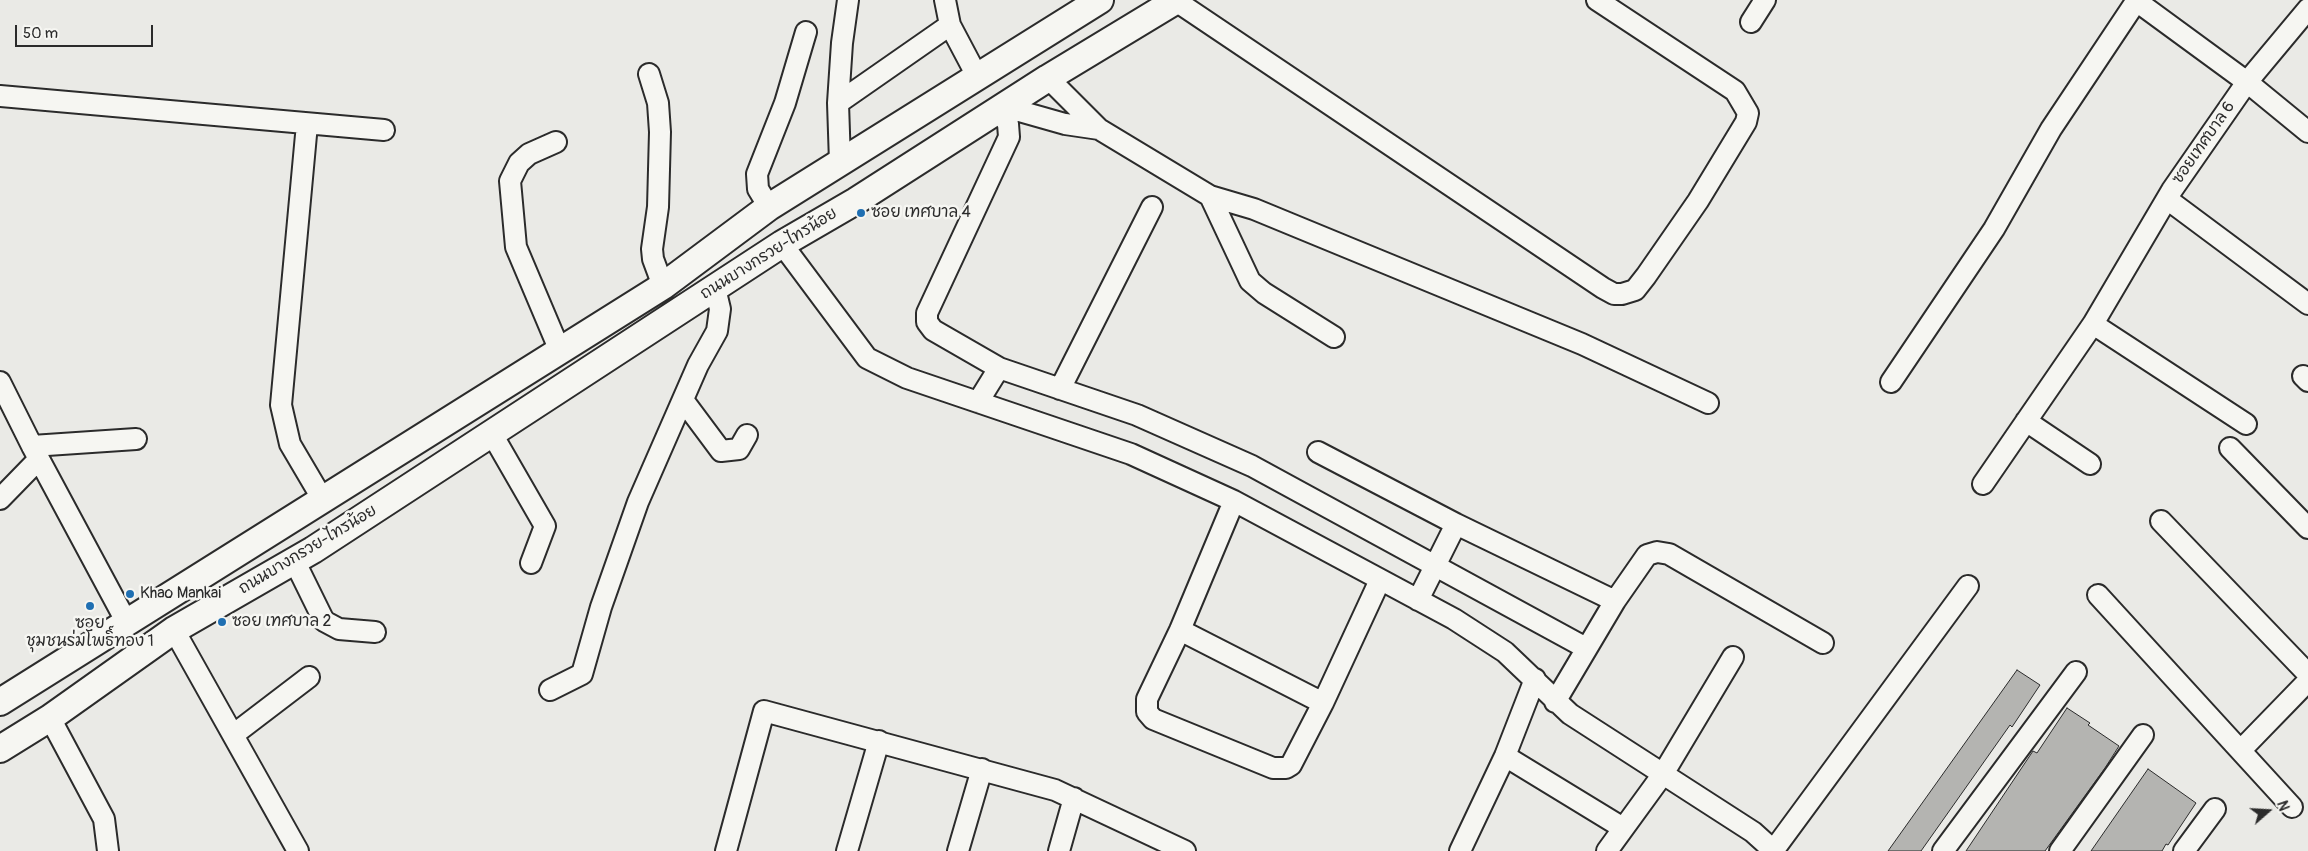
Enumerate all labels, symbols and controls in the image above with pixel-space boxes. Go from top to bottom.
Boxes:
scale bar [18,15,155,47]
text: 50 m [23,24,58,43]
street label: ซอยเทศบาล 6 [2169,98,2239,188]
place label: ซอย เทศบาล 4 [871,203,971,223]
street label: ถนนบางกรวย-ไทรน้อย [697,204,841,304]
marker: ซอย เทศบาล 4 [855,207,867,219]
street label: ถนนบางกรวย-ไทรน้อย [235,501,381,599]
place label: Khao Mankai [140,584,221,604]
marker: Khao Mankai [124,588,136,600]
marker: ซอย ชุมชนร่มโพธิ์ทอง 1 [84,600,96,612]
place label: ซอย เทศบาล 2 [232,612,331,632]
place label: ซอย ชุมชนร่มโพธิ์ทอง 1 [26,614,154,652]
marker: ซอย เทศบาล 2 [216,616,228,628]
north arrow [2243,786,2293,836]
text: N [2273,799,2292,813]

